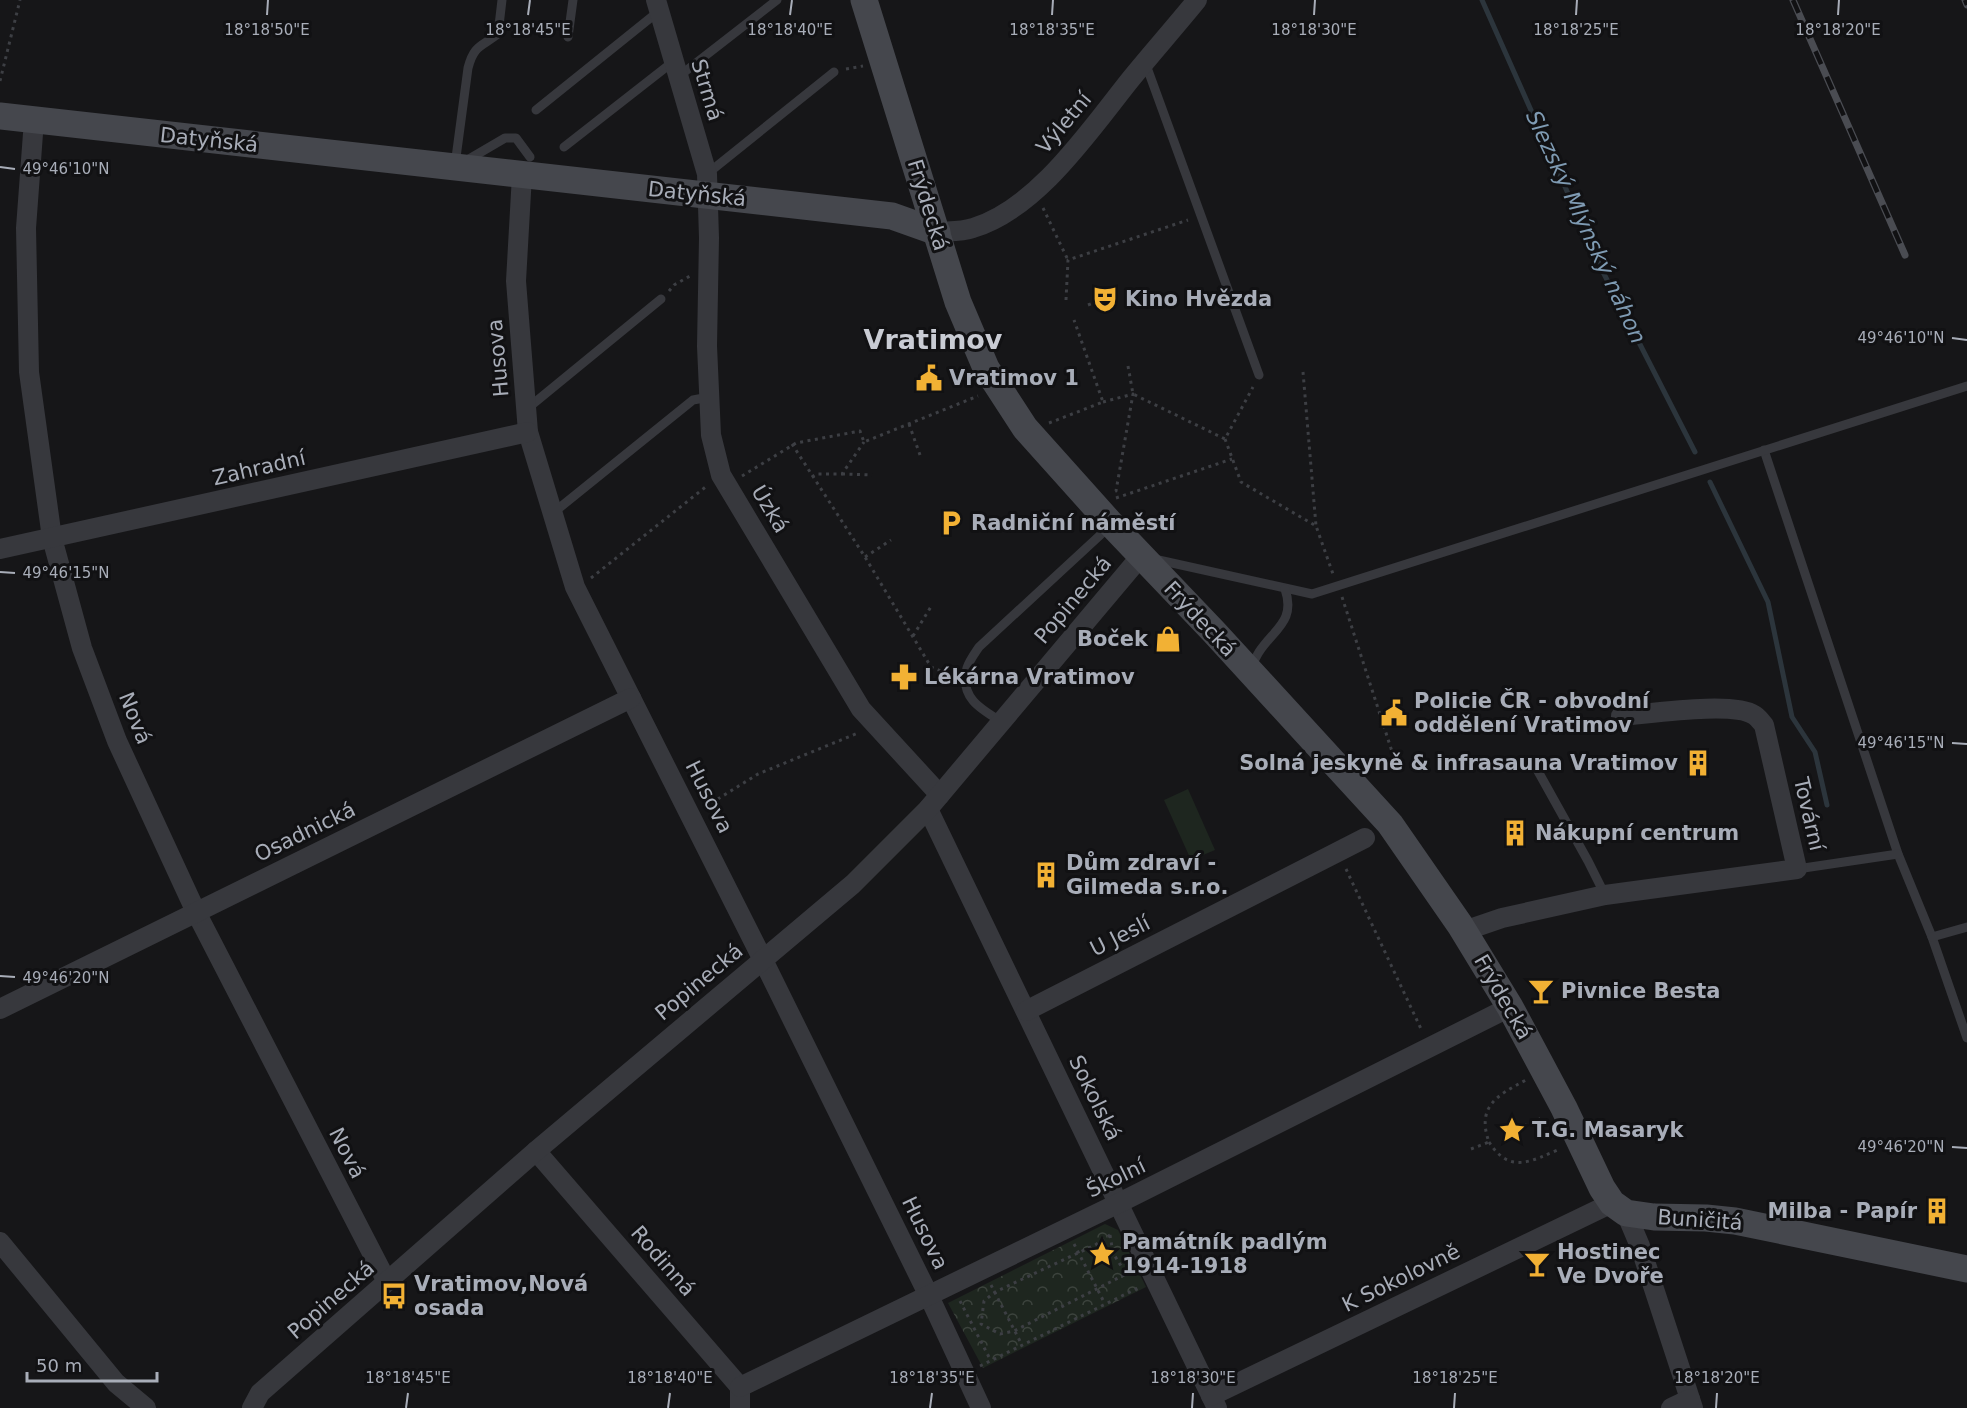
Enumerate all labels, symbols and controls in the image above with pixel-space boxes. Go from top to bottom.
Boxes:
text: 18°18'50"E [224,21,310,39]
text: 18°18'45"E [485,21,571,39]
text: 18°18'40"E [747,21,833,39]
text: 18°18'35"E [1009,21,1095,39]
text: 18°18'30"E [1271,21,1357,39]
text: 18°18'25"E [1533,21,1619,39]
text: 18°18'20"E [1795,21,1881,39]
street label: Strmá [686,56,728,124]
street label: Výletní [1032,87,1097,158]
water label: Slezský Mlýnský náhon [1521,106,1651,348]
street label: Datyňská [159,123,259,157]
street label: Frýdecká [903,157,953,253]
text: 49°46'10"N [22,160,110,178]
street label: Datyňská [647,177,747,211]
theatre icon: Kino Hvězda [1090,284,1120,314]
place label: Kino Hvězda [1125,287,1272,311]
street label: Husova [483,318,513,398]
district label: Vratimov [864,324,1003,355]
text: 49°46'10"N [1857,329,1945,347]
public building icon: Vratimov 1 [914,363,944,393]
place label: Vratimov 1 [949,366,1079,390]
street label: Zahradní [210,445,309,490]
street label: Úzká [747,480,794,537]
parking icon: Radniční náměstí [936,508,966,538]
place label: Radniční náměstí [971,511,1177,535]
street label: Popinecká [1030,552,1116,648]
text: 49°46'15"N [22,564,110,582]
street label: Frýdecká [1159,576,1241,662]
shop icon: Boček [1153,624,1183,654]
place label: Boček [1077,627,1149,651]
pharmacy icon: Lékárna Vratimov [889,662,919,692]
place label: Lékárna Vratimov [924,665,1135,689]
place label: Policie ČR - obvodní oddělení Vratimov [1414,688,1651,737]
street label: Nová [114,689,156,747]
public building icon: Policie ČR - obvodní oddělení Vratimov [1379,698,1409,728]
text: 49°46'15"N [1857,734,1945,752]
building icon: Solná jeskyně & infrasauna Vratimov [1683,748,1713,778]
place label: Solná jeskyně & infrasauna Vratimov [1239,751,1678,775]
street label: Husova [681,757,737,837]
street label: Tovární [1789,774,1829,854]
street label: Osadnická [251,797,359,867]
building icon: Nákupní centrum [1500,818,1530,848]
place label: Nákupní centrum [1535,821,1739,845]
place label: Dům zdraví - Gilmeda s.r.o. [1066,851,1229,899]
building icon: Dům zdraví - Gilmeda s.r.o. [1031,860,1061,890]
street label: U Jeslí [1086,910,1155,961]
street label: Popinecká [651,939,747,1025]
street label: Frýdecká [1469,950,1537,1044]
text: 49°46'20"N [22,969,110,987]
bar icon: Pivnice Besta [1526,976,1556,1006]
place label: Pivnice Besta [1561,979,1720,1003]
street label: Sokolská [1064,1051,1126,1145]
place icon: T.G. Masaryk [1497,1115,1527,1145]
place label: T.G. Masaryk [1532,1118,1684,1142]
street label: Nová [324,1124,370,1182]
text: 49°46'20"N [1857,1138,1945,1156]
street label: Školní [1082,1152,1150,1203]
street label: Husova [897,1193,953,1273]
building icon: Milba - Papír [1922,1196,1952,1226]
place label: Milba - Papír [1768,1199,1918,1223]
street label: Buničitá [1657,1205,1743,1235]
street label: Rodinná [626,1221,700,1301]
place label: Památník padlým 1914-1918 [1122,1230,1328,1278]
place icon: Památník padlým 1914-1918 [1087,1239,1117,1269]
street label: K Sokolovně [1338,1239,1464,1317]
place label: Hostinec Ve Dvoře [1557,1240,1664,1288]
bar icon: Hostinec Ve Dvoře [1522,1249,1552,1279]
street label: Popinecká [283,1256,379,1344]
place label: Vratimov,Nová osada [414,1272,588,1320]
bus stop icon: Vratimov,Nová osada [379,1281,409,1311]
scale bar [27,1345,158,1383]
text: 50 m [36,1355,82,1376]
text: 18°18'45"E [365,1369,451,1387]
text: 18°18'40"E [627,1369,713,1387]
text: 18°18'35"E [889,1369,975,1387]
text: 18°18'30"E [1150,1369,1236,1387]
text: 18°18'25"E [1412,1369,1498,1387]
text: 18°18'20"E [1674,1369,1760,1387]

